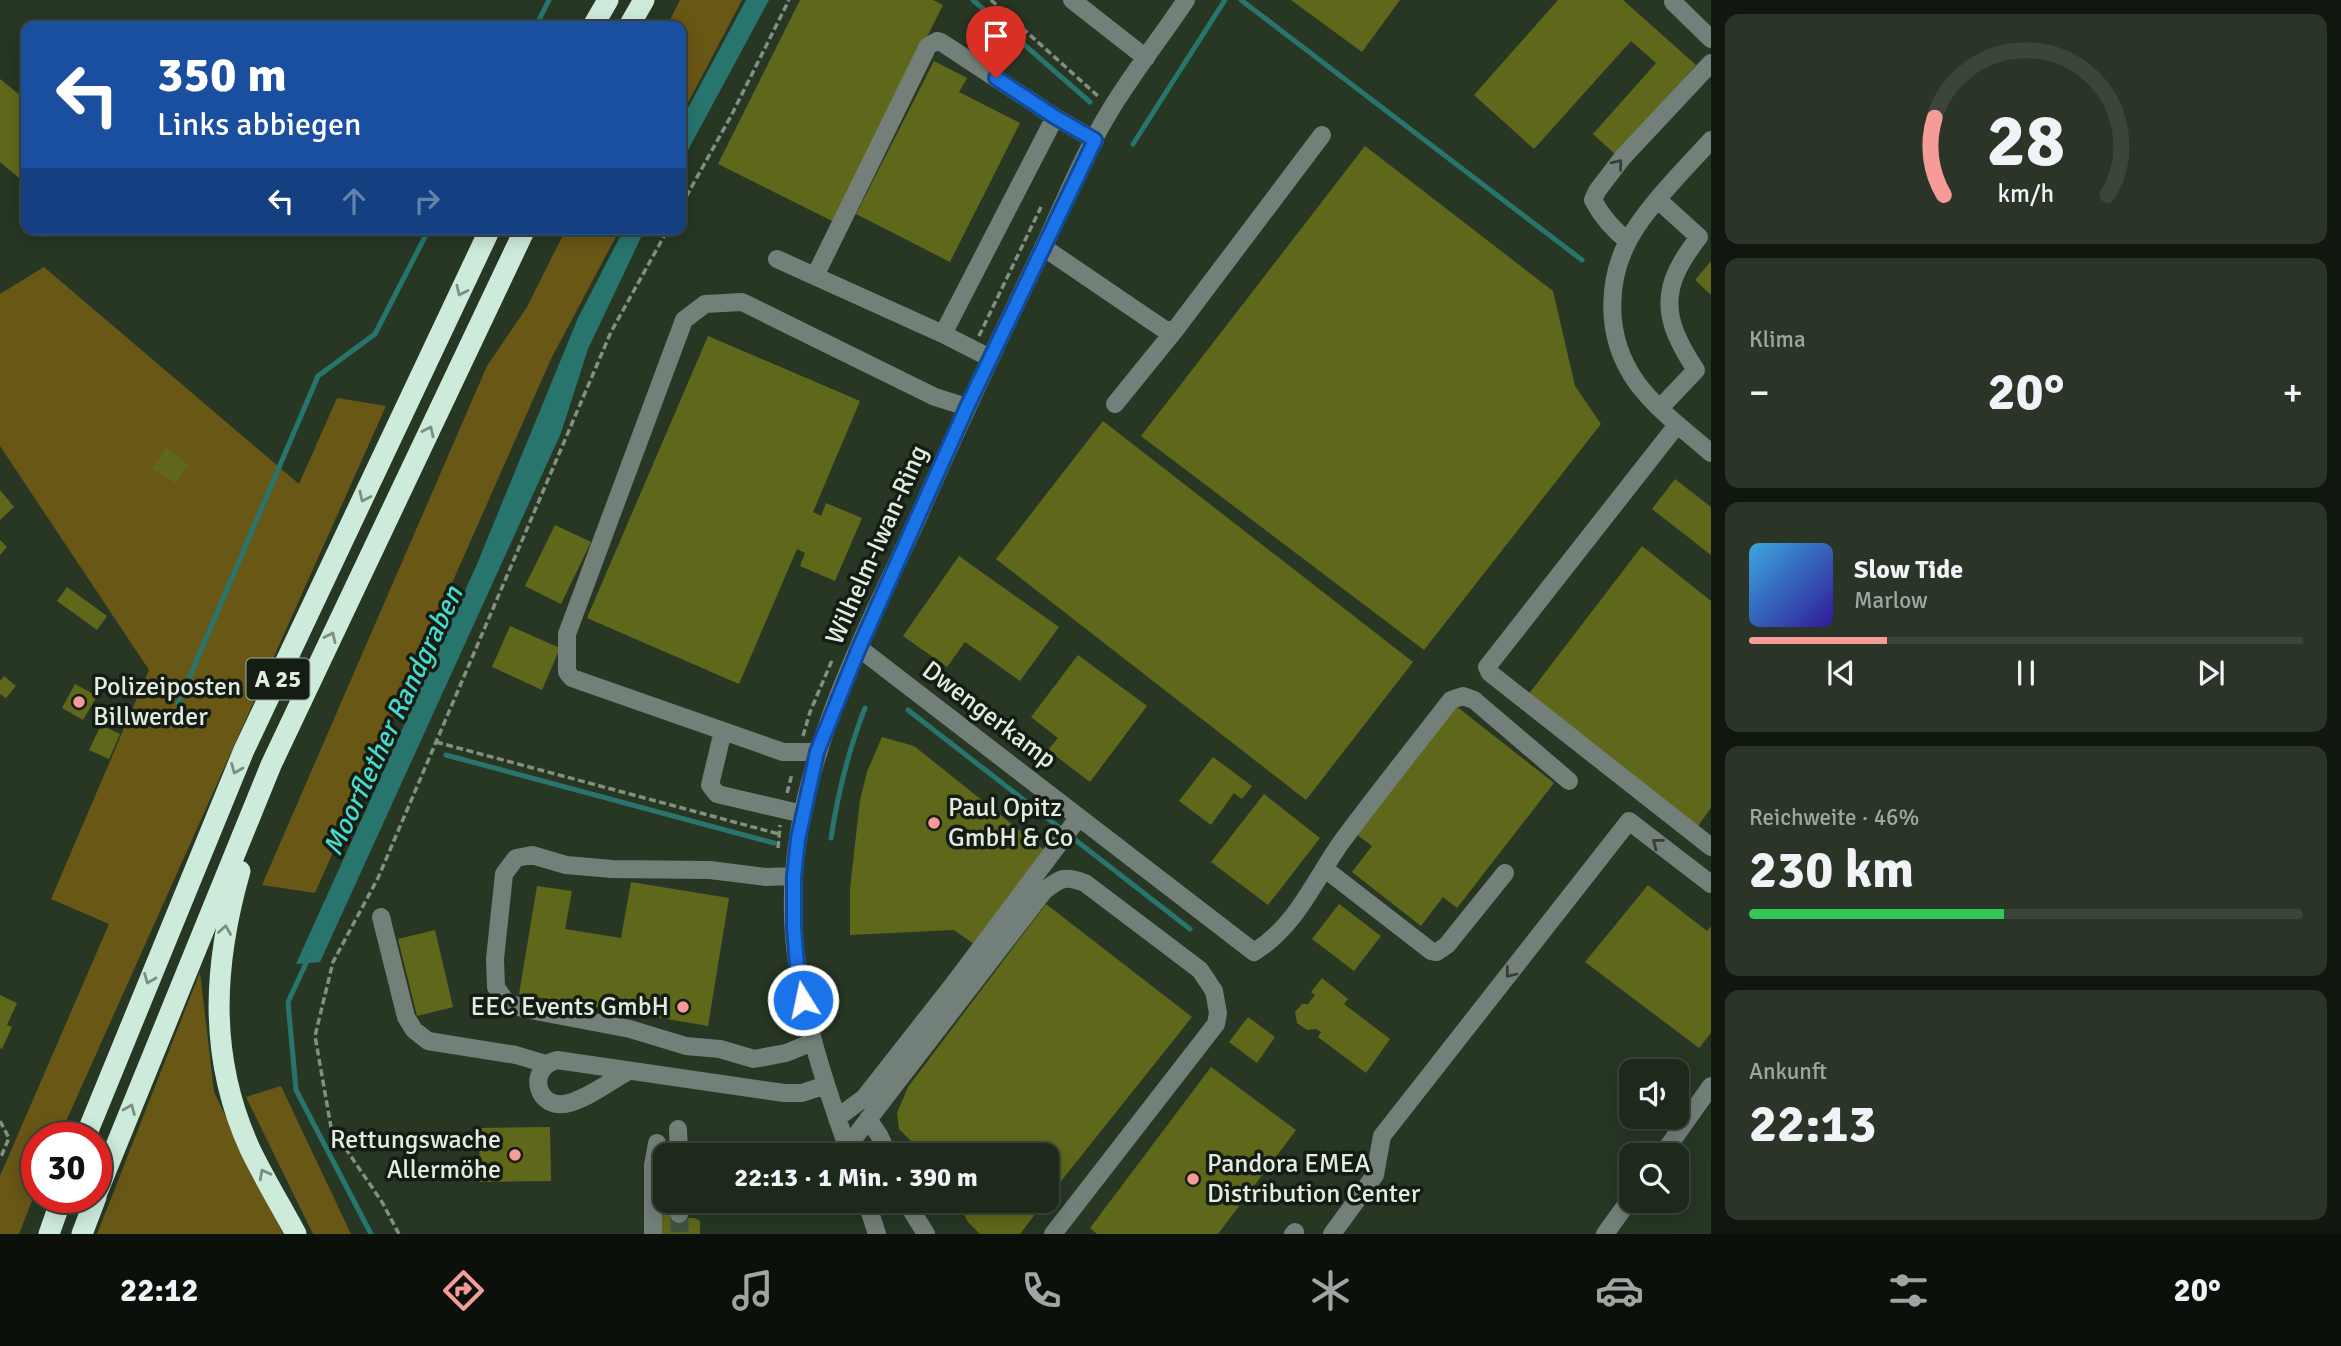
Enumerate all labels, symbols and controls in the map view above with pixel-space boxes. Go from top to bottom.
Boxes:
pin [966,6,1026,78]
icon: arrive [977,17,1015,55]
text: 350 m [157,45,287,105]
icon: left [42,49,133,140]
text: 28 [1987,97,2065,186]
text: Links abbiegen [157,105,361,144]
one-way arrow [1610,160,1622,173]
text: km/h [1998,178,2054,209]
icon: left [262,182,300,220]
icon: ahead [335,182,373,220]
icon: right [408,182,446,220]
one-way arrow [455,284,469,296]
text: Klima [1749,325,1806,354]
text: 20° [1988,360,2064,424]
text: − [1749,369,1770,416]
text: + [2282,369,2303,416]
one-way arrow [421,426,435,438]
street label: Wilhelm-Iwan-Ring [819,440,935,650]
one-way arrow [358,490,372,502]
text: Slow Tide [1854,554,1963,586]
water label: Moorflether Randgraben [316,580,471,861]
text: Marlow [1854,586,1928,615]
one-way arrow [323,632,337,644]
street label: Dwengerkamp [916,654,1062,776]
icon: previous [1822,654,1860,692]
icon: pause [2007,654,2045,692]
icon: next [2192,654,2230,692]
road number: A 25 [246,658,310,700]
place label: Polizeiposten Billwerder [93,671,241,733]
marker: Polizeiposten Billwerder [71,694,87,710]
one-way arrow [231,762,245,774]
place label: Paul Opitz GmbH & Co [948,792,1073,854]
text: Reichweite · 46% [1749,803,1919,832]
marker: Paul Opitz GmbH & Co [926,815,942,831]
one-way arrow [1652,838,1665,851]
text: 230 km [1749,838,1914,902]
one-way arrow [217,925,232,936]
position arrow [766,963,840,1037]
one-way arrow [1506,965,1519,977]
one-way arrow [144,973,158,985]
place label: EEC Events GmbH [470,991,669,1023]
marker: EEC Events GmbH [675,999,691,1015]
text: Ankunft [1749,1057,1827,1086]
map controls [1619,1059,1689,1213]
button: sound [1619,1059,1689,1129]
text: 22:13 [1749,1092,1877,1156]
one-way arrow [122,1104,136,1116]
speed limit sign: 30 [21,1122,112,1213]
place label: Rettungswache Allermöhe [330,1124,501,1186]
button: search [1619,1143,1689,1213]
marker: Rettungswache Allermöhe [507,1147,523,1163]
place label: Pandora EMEA Distribution Center [1207,1148,1421,1210]
text: 22:13 · 1 Min. · 390 m [734,1162,978,1194]
one-way arrow [259,1169,272,1181]
marker: Pandora EMEA Distribution Center [1185,1171,1201,1187]
icon: directions [439,1266,488,1315]
icon: music [728,1266,777,1315]
icon: phone [1017,1266,1066,1315]
icon: climate [1306,1266,1355,1315]
icon: car [1595,1266,1644,1315]
icon: filters [1884,1266,1933,1315]
text: 22:12 [120,1271,199,1310]
text: 20° [2173,1271,2221,1310]

